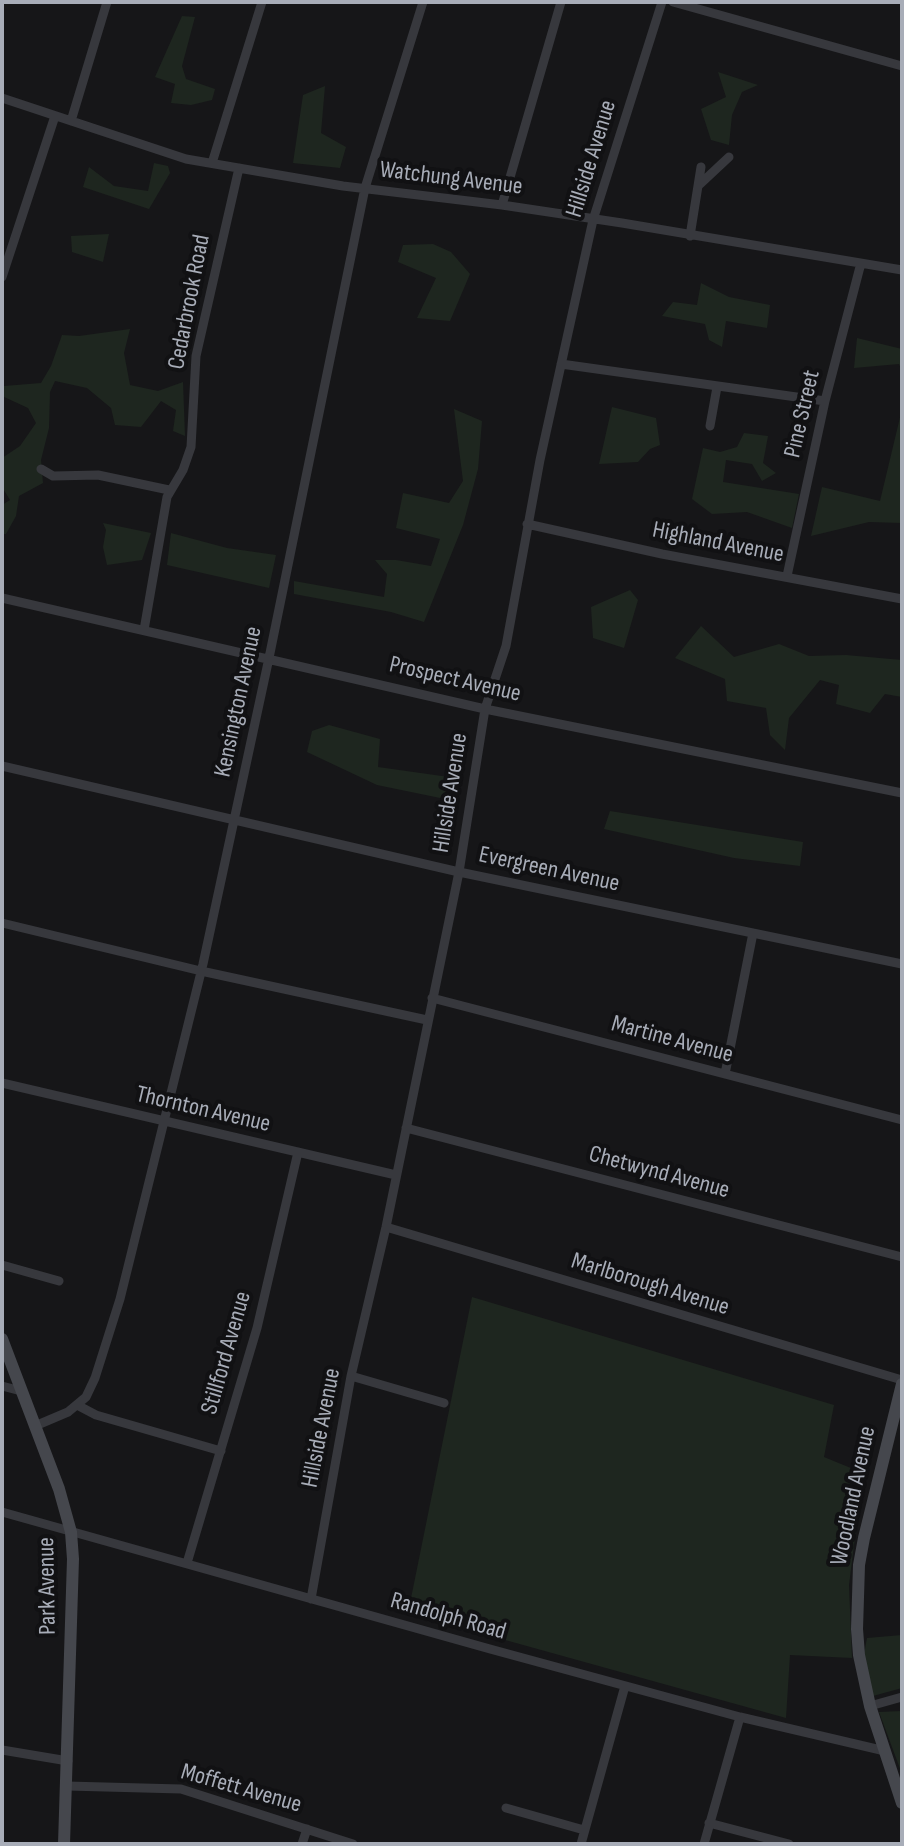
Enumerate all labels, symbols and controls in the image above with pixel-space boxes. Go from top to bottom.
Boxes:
street label: Hillside Avenue [561,97,623,221]
street label: Watchung Avenue [378,156,524,202]
street label: Cedarbrook Road [163,232,217,372]
street label: Pine Street [779,367,827,461]
street label: Highland Avenue [650,516,786,570]
street label: Kensington Avenue [209,624,269,780]
street label: Prospect Avenue [386,651,524,709]
street label: Hillside Avenue [427,731,475,855]
street label: Evergreen Avenue [476,841,622,899]
street label: Martine Avenue [608,1010,736,1070]
street label: Thornton Avenue [133,1081,273,1139]
street label: Chetwynd Avenue [586,1140,732,1206]
street label: Marlborough Avenue [568,1247,732,1323]
street label: Stillford Avenue [196,1288,258,1418]
street label: Hillside Avenue [296,1366,348,1490]
street label: Woodland Avenue [825,1424,883,1568]
street label: Park Avenue [33,1537,63,1635]
street label: Randolph Road [387,1587,509,1647]
street label: Moffett Avenue [177,1758,305,1820]

